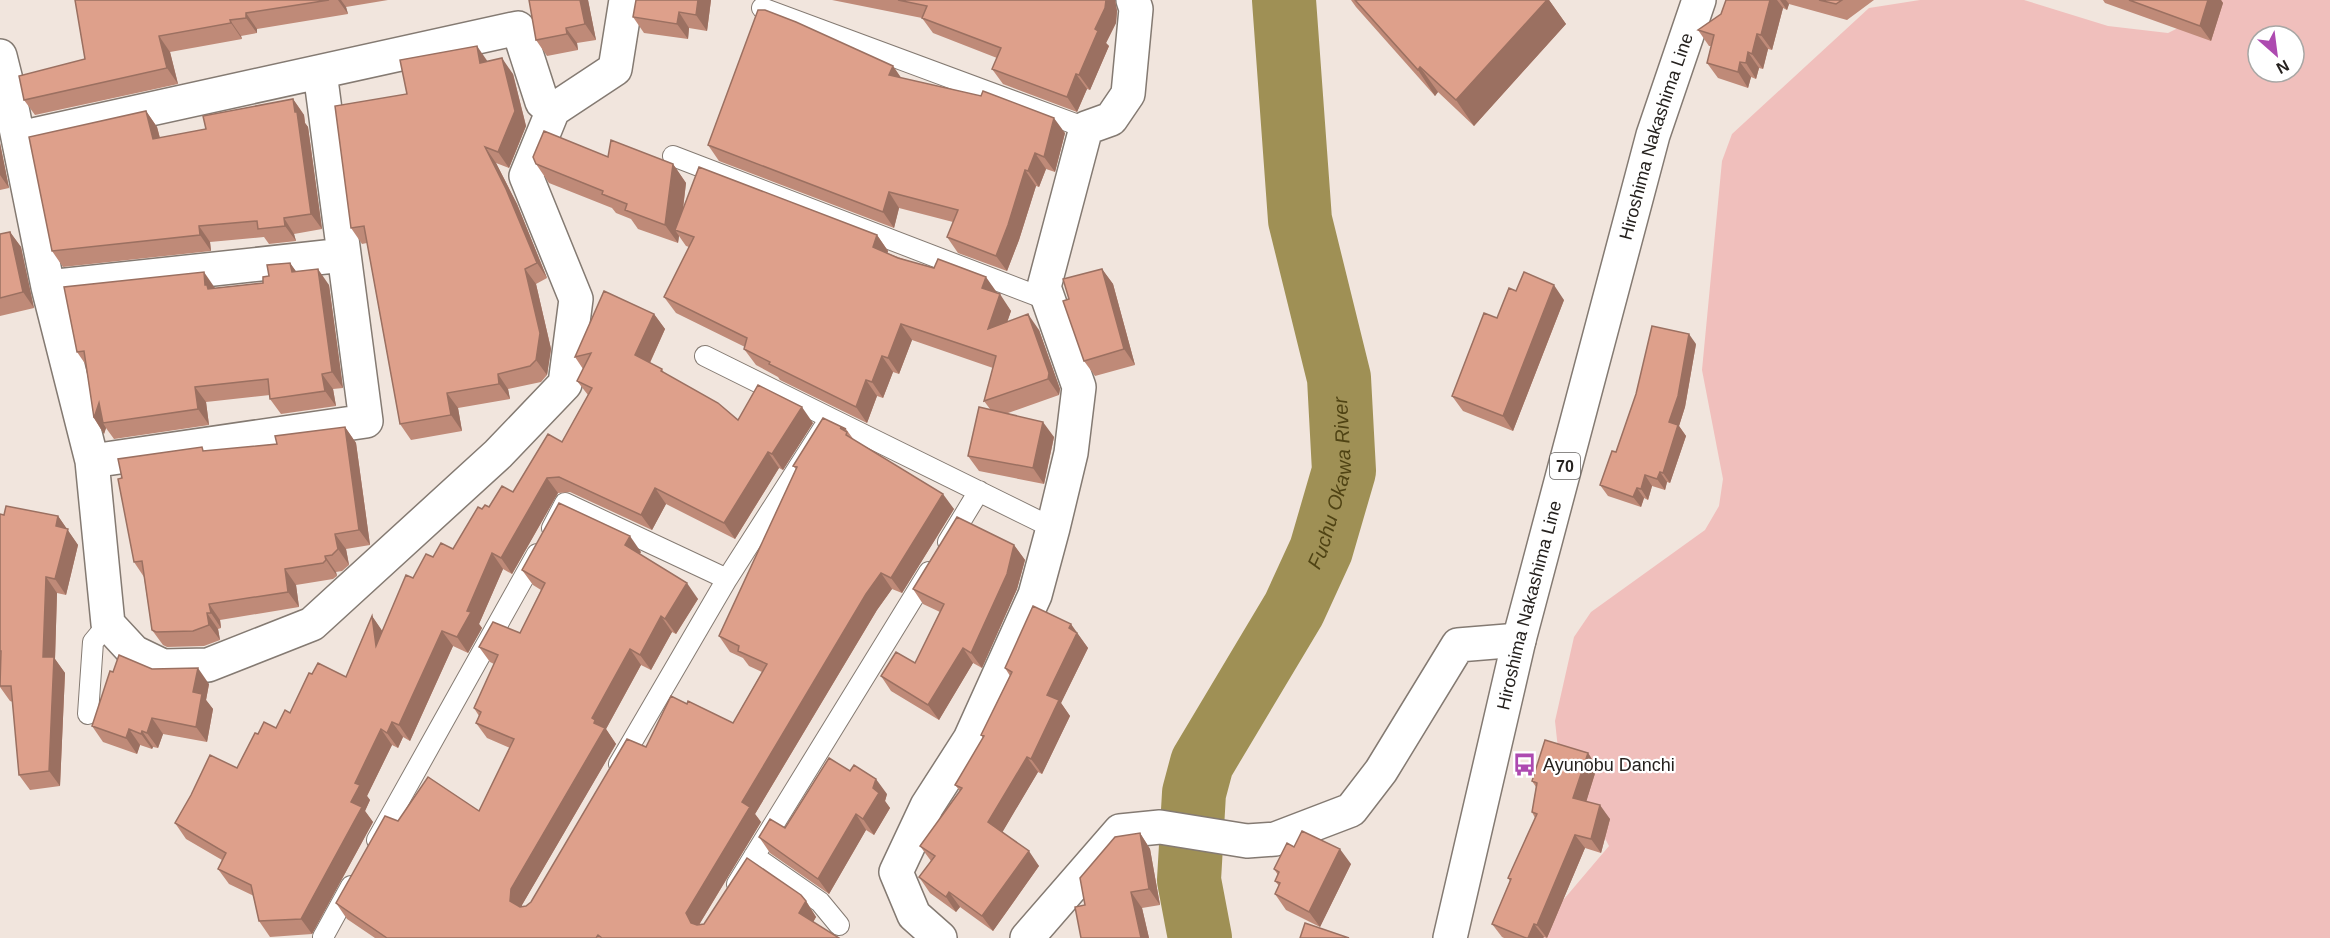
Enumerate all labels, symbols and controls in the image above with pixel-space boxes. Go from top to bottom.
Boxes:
north arrow [2246,24,2306,84]
street label: Hiroshima Nakashima Line [1616,30,1697,242]
text: N [2274,57,2292,77]
water label: Fuchu Okawa River [1303,395,1355,572]
road number: 70 [1550,453,1580,479]
street label: Hiroshima Nakashima Line [1493,499,1566,712]
bus stop icon: Ayunobu Danchi [1512,752,1538,778]
place label: Ayunobu Danchi [1543,755,1675,775]

